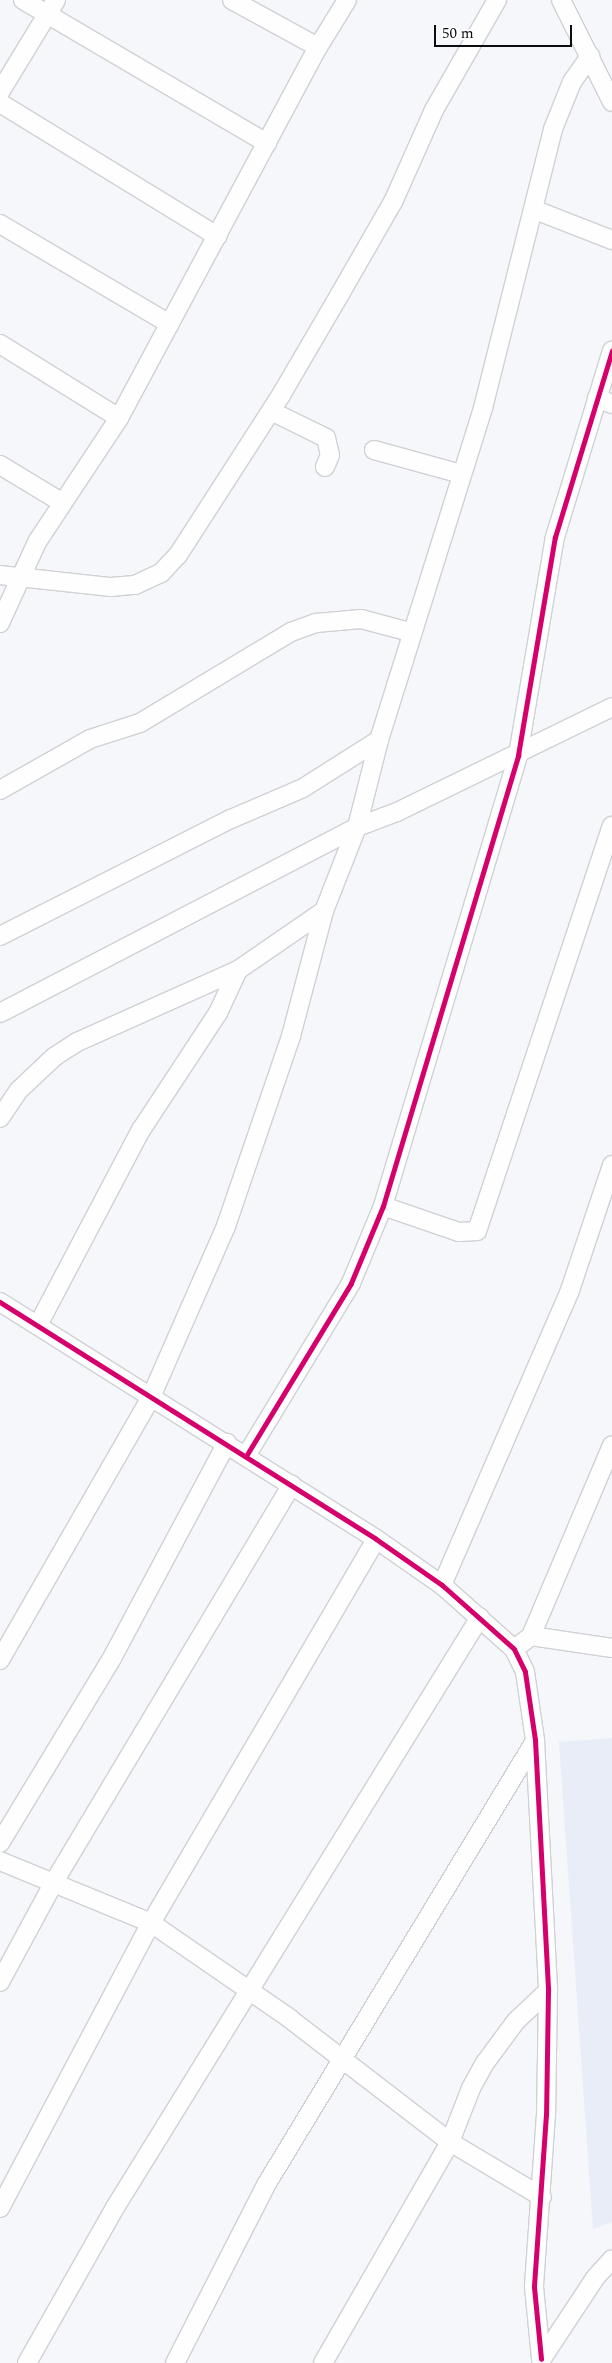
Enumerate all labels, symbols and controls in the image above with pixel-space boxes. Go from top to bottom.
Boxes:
scale bar [437,15,574,47]
text: 50 m [442,22,474,45]

